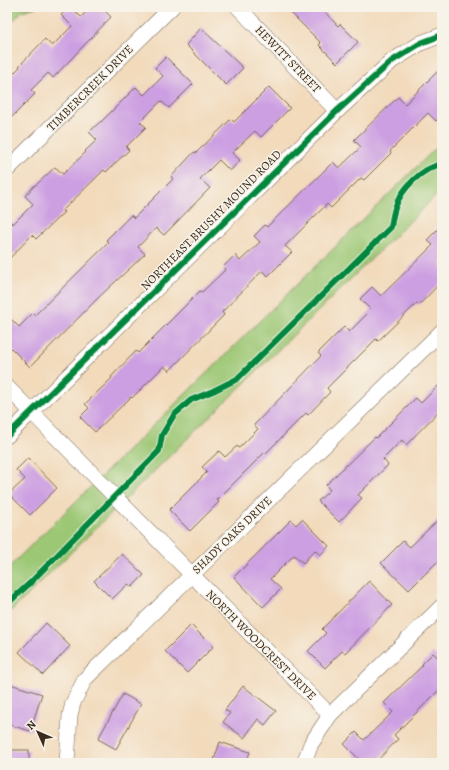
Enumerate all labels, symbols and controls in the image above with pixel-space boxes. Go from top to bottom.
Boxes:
street label: HEWITT STREET [252,22,325,97]
street label: TIMBERCREEK DRIVE [43,41,137,135]
street label: NORTHEAST BRUSHY MOUND ROAD [137,146,285,294]
street label: SHADY OAKS DRIVE [189,493,275,577]
street label: NORTH WOODCREST DRIVE [202,586,320,704]
north arrow [18,712,58,752]
text: N [23,717,39,733]

